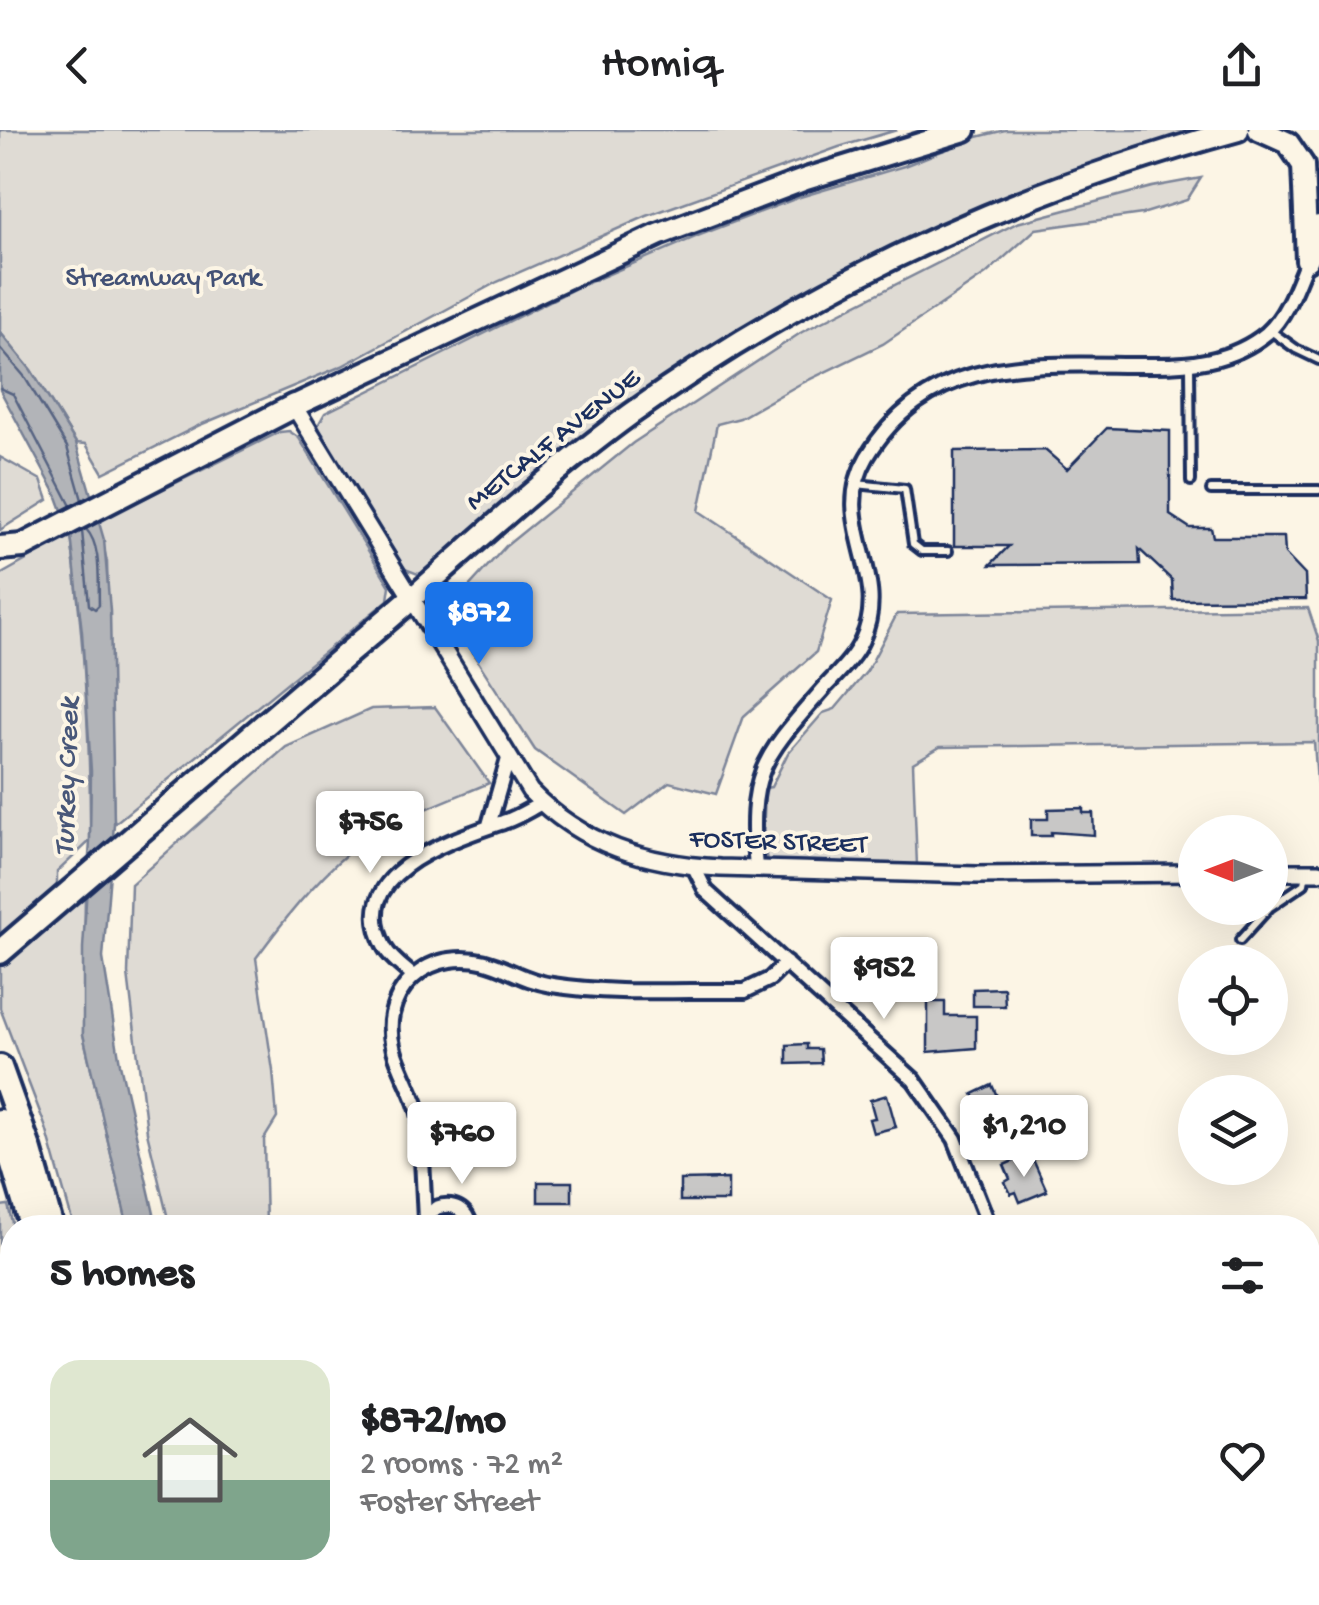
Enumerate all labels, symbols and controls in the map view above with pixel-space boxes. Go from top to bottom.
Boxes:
icon: back [50,38,105,93]
icon: share [1214,38,1269,93]
text: Homiq [601,39,718,92]
park label: Streamway Park [65,263,263,296]
street label: METCALF AVENUE [460,362,649,519]
pin: $872 [420,582,538,667]
text: $872 [447,595,511,633]
water label: Turkey Creek [49,695,89,857]
pin: $756 [311,791,429,876]
text: $756 [338,804,402,842]
north arrow [1178,815,1288,925]
map controls [1178,815,1288,1185]
street label: FOSTER STREET [688,823,869,863]
pin: $952 [825,937,943,1022]
button: locate [1178,945,1288,1055]
text: $952 [853,950,915,988]
button: layers [1178,1075,1288,1185]
pin: $1,210 [943,1095,1105,1180]
pin: $760 [403,1102,521,1187]
text: $1,210 [982,1108,1066,1146]
text: $760 [429,1115,495,1153]
icon: filters [1215,1248,1270,1303]
text: 5 homes [50,1251,193,1300]
text: $872/mo [360,1398,506,1447]
icon: home [130,1400,250,1520]
icon: heart [1215,1433,1270,1488]
text: 2 rooms · 72 m² [360,1447,563,1485]
text: Foster Street [360,1485,539,1523]

